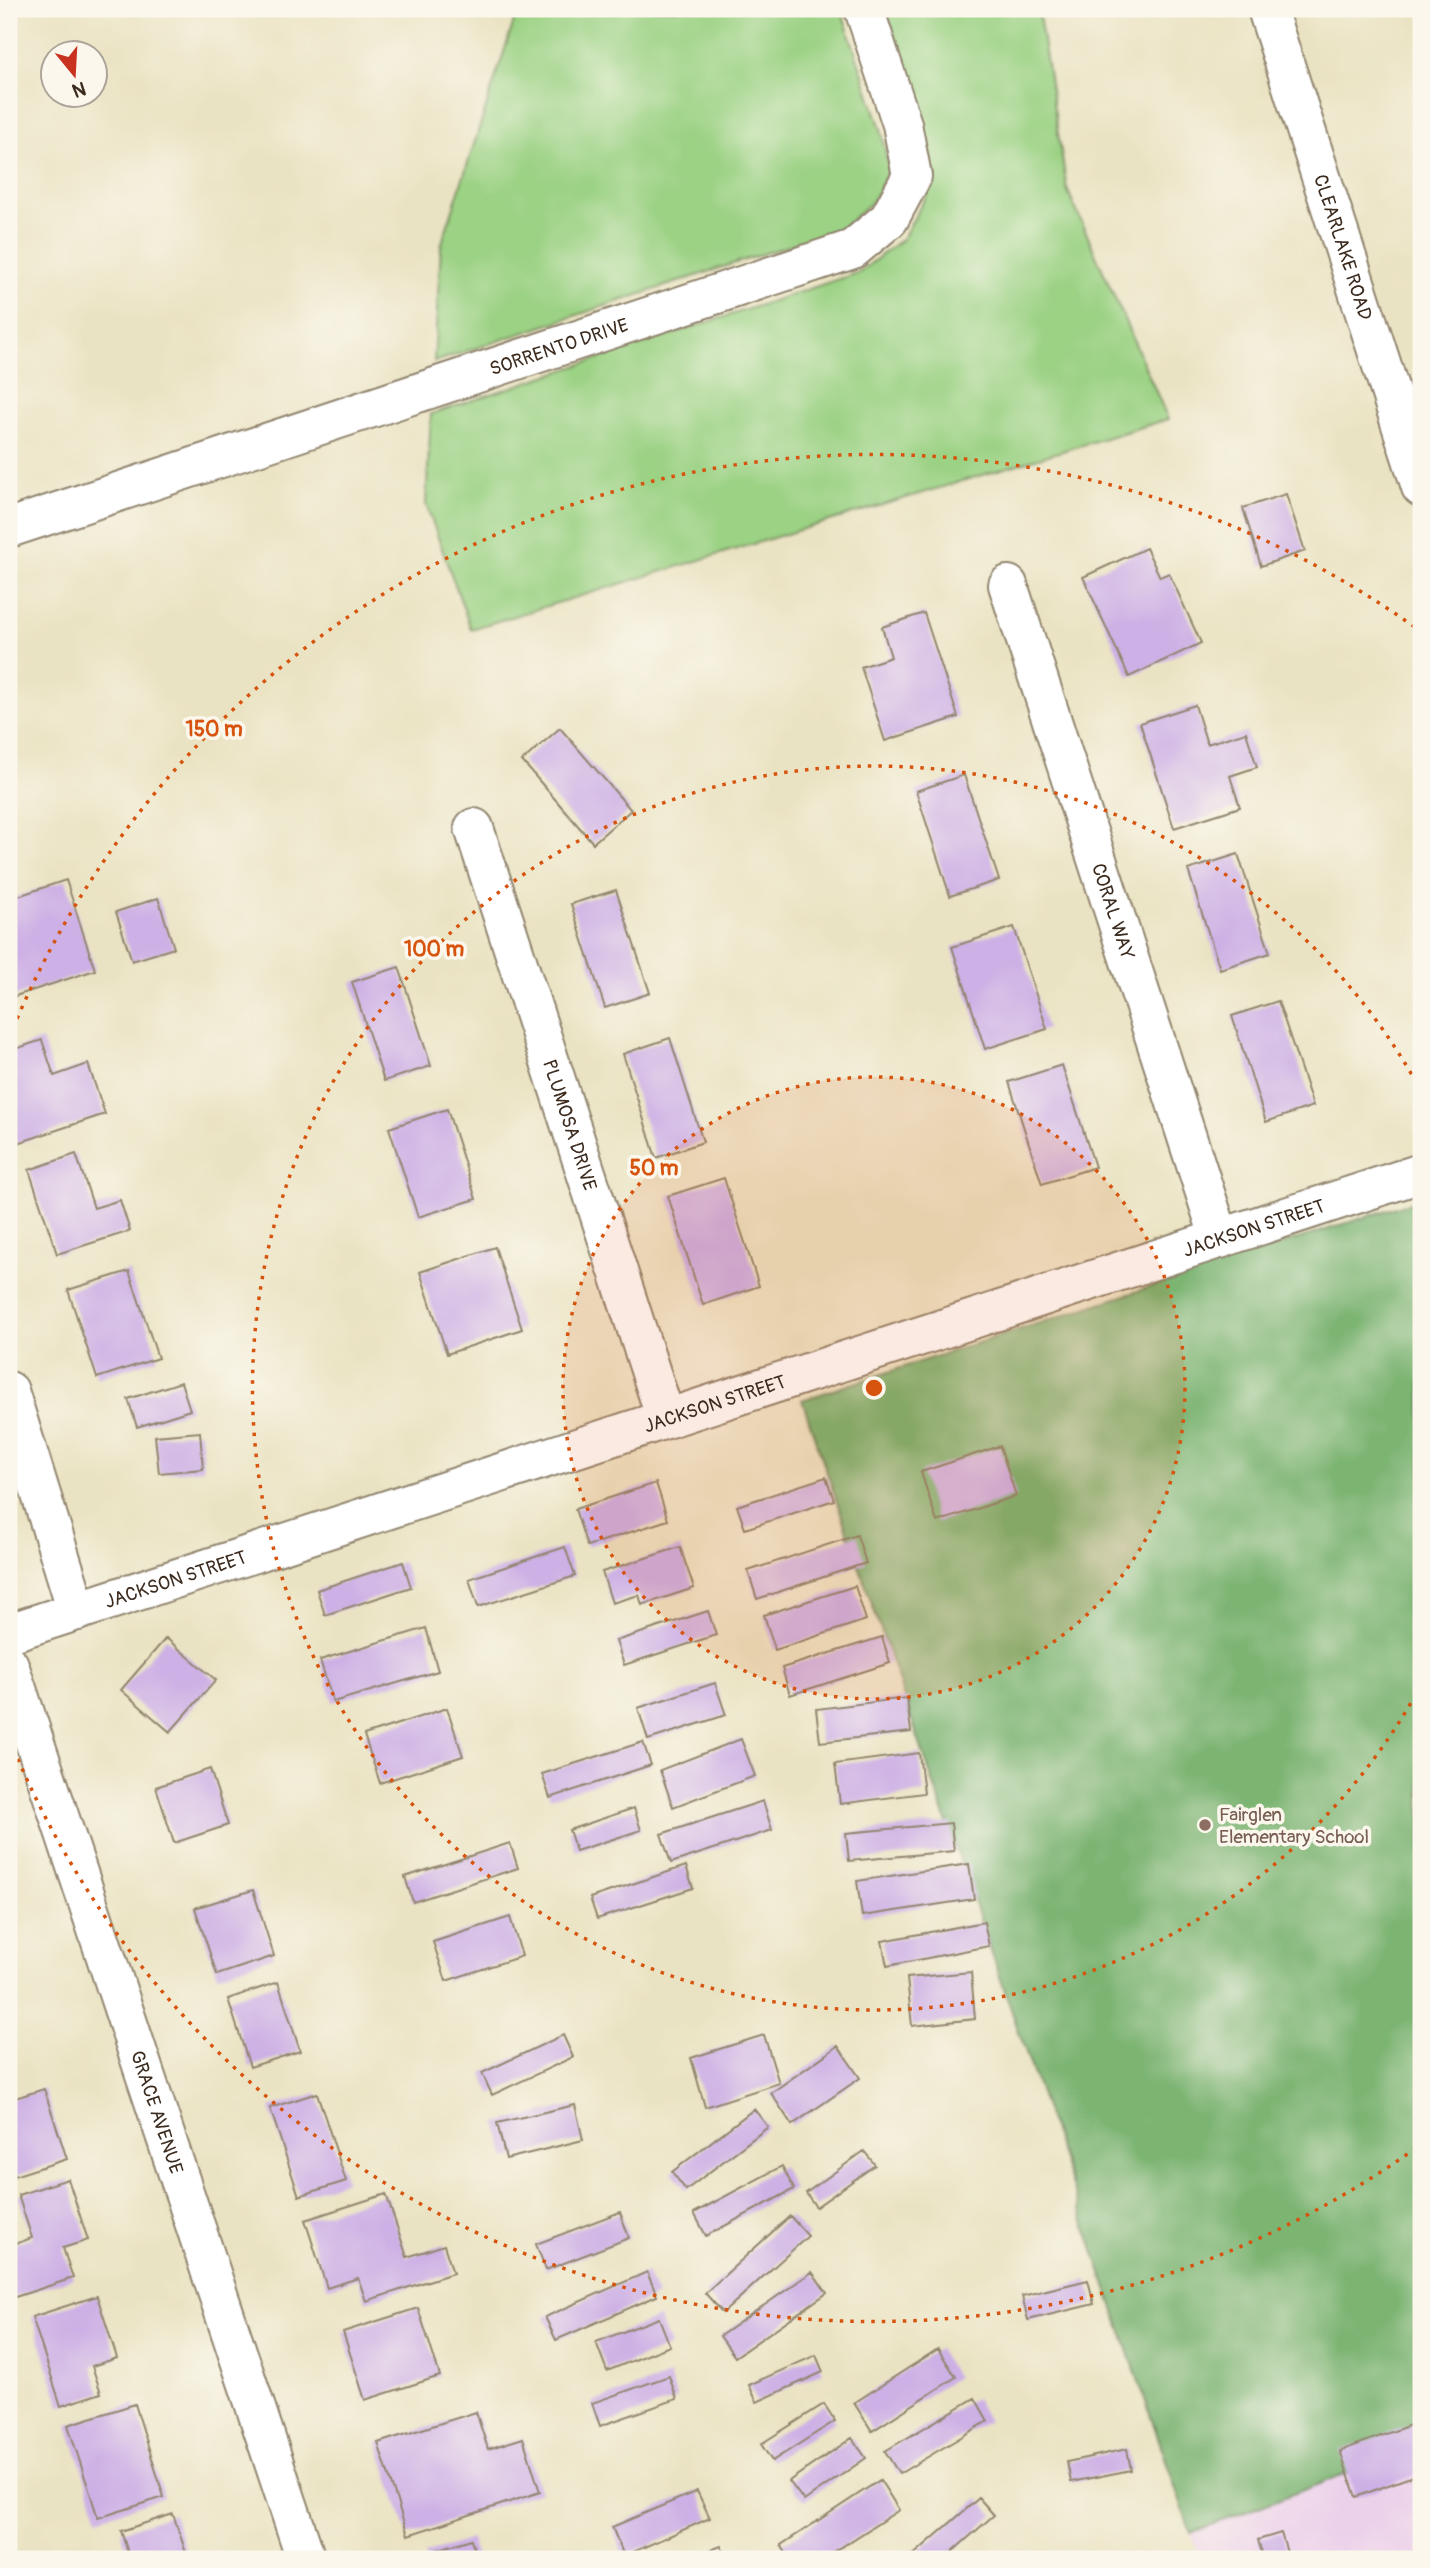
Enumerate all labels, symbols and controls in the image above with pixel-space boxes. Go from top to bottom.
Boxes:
north arrow [38,38,108,108]
text: N [69,76,89,103]
street label: CLEARLAKE ROAD [1308,171,1377,323]
street label: SORRENTO DRIVE [487,313,632,381]
text: 150 m [185,716,243,743]
street label: CORAL WAY [1086,860,1140,963]
text: 100 m [404,936,464,963]
street label: PLUMOSA DRIVE [537,1056,602,1194]
text: 50 m [630,1155,679,1182]
street label: JACKSON STREET [1180,1194,1328,1263]
street label: JACKSON STREET [641,1370,789,1438]
centre of rings [862,1376,886,1400]
street label: JACKSON STREET [102,1545,250,1614]
place label: Fairglen Elementary School [1219,1803,1369,1849]
marker: Fairglen Elementary School [1197,1817,1213,1833]
street label: GRACE AVENUE [125,2048,188,2177]

